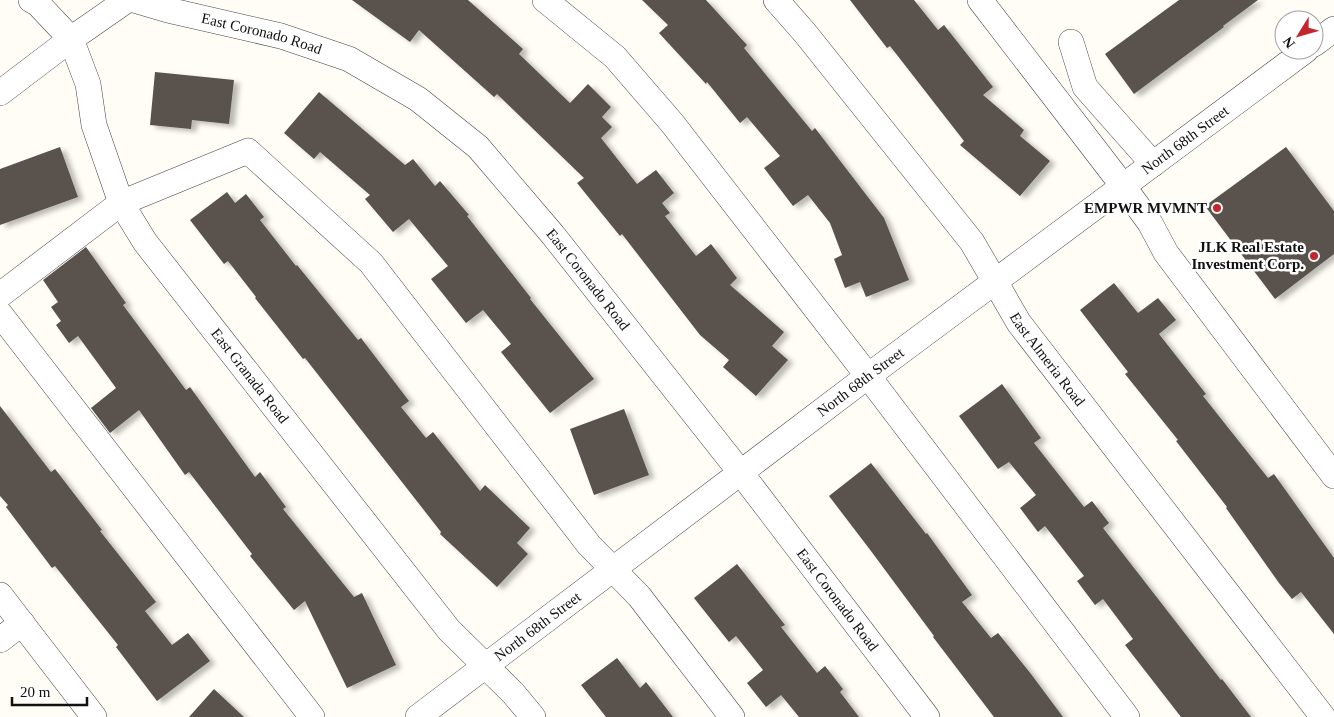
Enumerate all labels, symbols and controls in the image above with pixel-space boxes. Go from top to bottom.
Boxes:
street label: East Coronado Road [200,10,325,57]
north arrow [1274,10,1324,60]
text: N [1280,34,1298,51]
street label: North 68th Street [1139,102,1232,177]
place label: EMPWR MVMNT [1084,200,1207,216]
marker: EMPWR MVMNT [1211,202,1223,214]
street label: East Coronado Road [543,226,633,334]
place label: JLK Real Estate Investment Corp. [1192,239,1304,272]
marker: JLK Real Estate Investment Corp. [1308,250,1320,262]
street label: East Almeria Road [1007,310,1088,410]
street label: East Granada Road [208,325,292,427]
street label: North 68th Street [814,344,908,420]
street label: East Coronado Road [794,545,882,654]
street label: North 68th Street [491,588,585,664]
scale bar [12,674,88,706]
text: 20 m [20,684,51,700]

